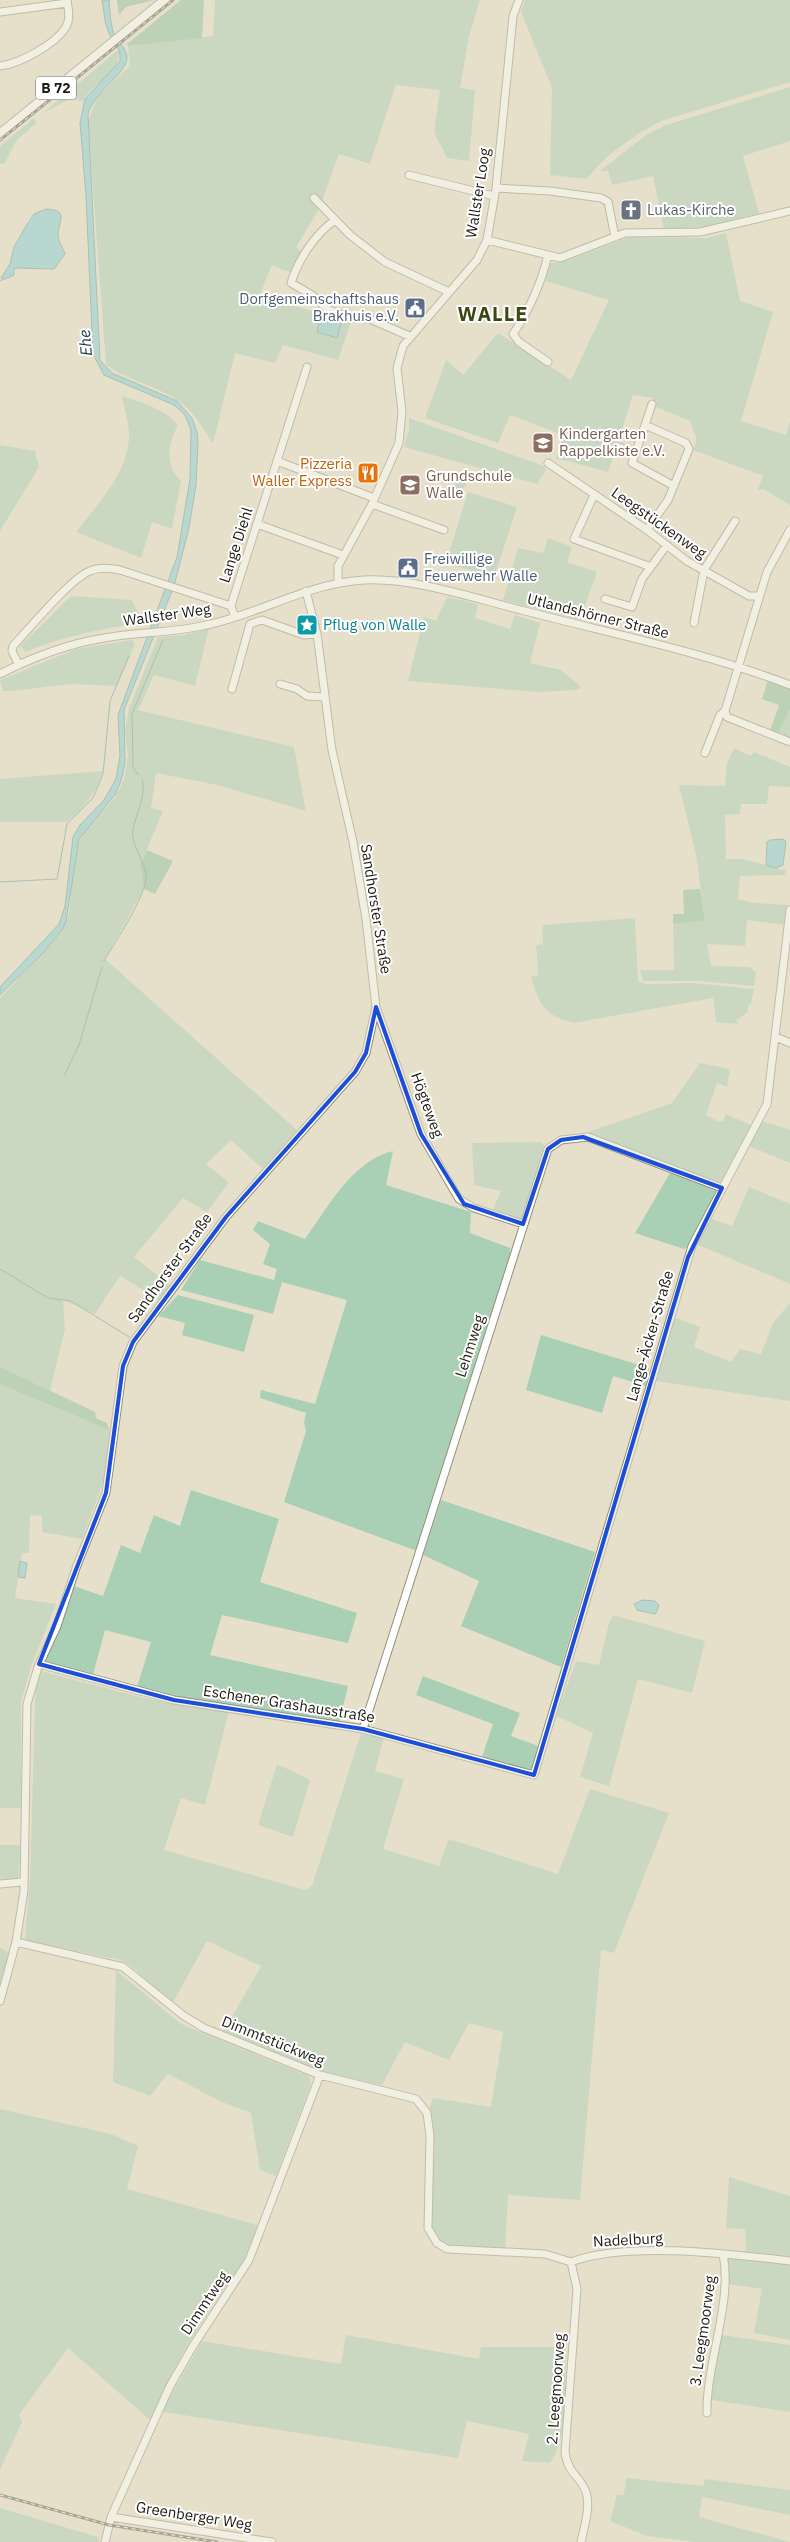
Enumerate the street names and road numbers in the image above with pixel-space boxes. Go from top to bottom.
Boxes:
road number: B 72 [36,76,76,100]
street label: Wallster Loog [461,146,494,239]
street label: Leegstückenweg [608,483,711,563]
street label: Lange Diehl [214,505,257,585]
street label: Utlandshörner Straße [525,589,671,642]
street label: Wallster Weg [122,599,212,630]
street label: Sandhorster Straße [357,843,396,975]
street label: Högteweg [407,1070,448,1140]
street label: Sandhorster Straße [123,1209,216,1326]
street label: Lange-Äcker-Straße [622,1268,677,1403]
street label: Lehmweg [450,1312,489,1380]
street label: Eschener Grashausstraße [202,1681,376,1726]
street label: Dimmtstückweg [219,2011,327,2070]
street label: Nadelburg [593,2228,663,2251]
street label: Dimmtweg [176,2267,233,2338]
street label: 3. Leegmoorweg [685,2274,720,2387]
street label: 2. Leegmoorweg [542,2333,569,2445]
street label: Greenberger Weg [135,2497,254,2534]

